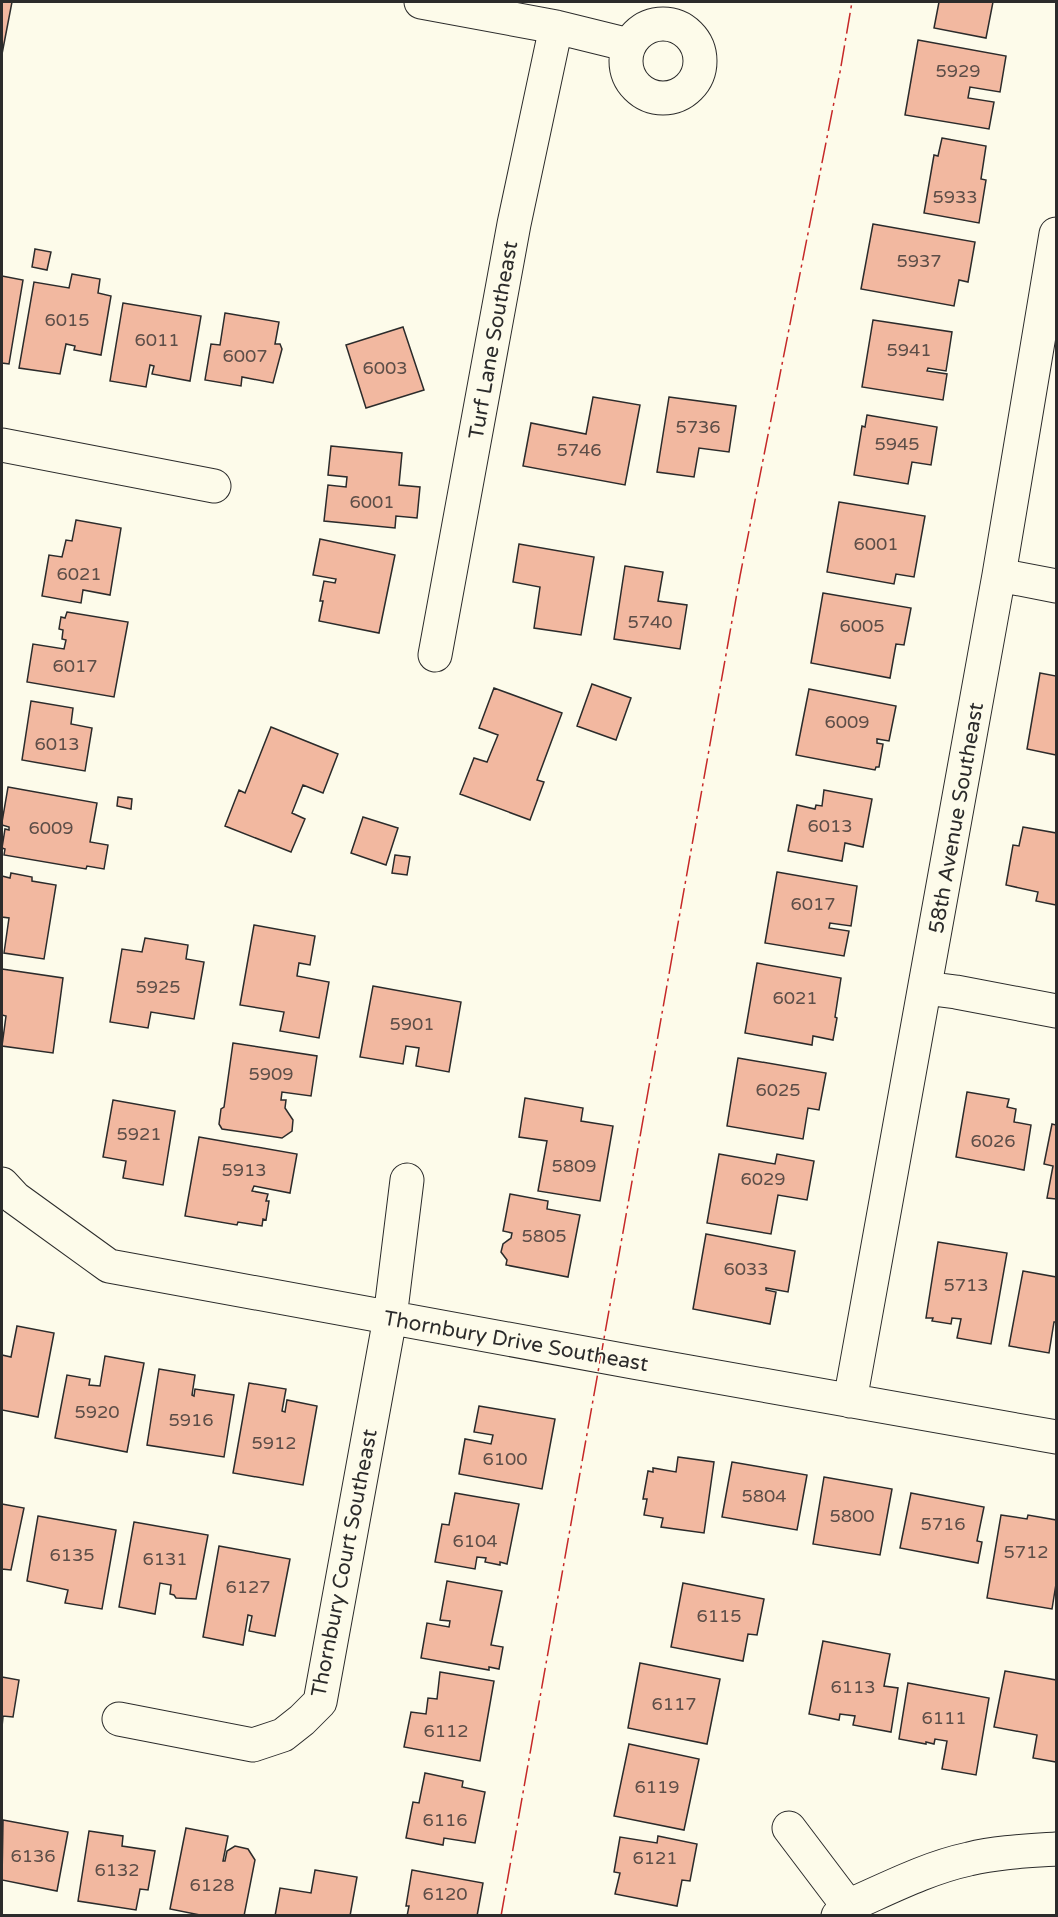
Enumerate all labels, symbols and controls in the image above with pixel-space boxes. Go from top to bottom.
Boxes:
house number: 5929 [935,60,981,82]
house number: 5933 [932,186,978,208]
street label: Turf Lane Southeast [464,239,523,441]
house number: 5937 [896,250,942,272]
house number: 6015 [44,309,90,331]
house number: 6011 [134,329,180,351]
house number: 5941 [886,339,932,361]
house number: 6007 [222,345,268,367]
house number: 6003 [362,357,408,379]
house number: 5736 [675,416,721,438]
house number: 5945 [874,433,920,455]
house number: 5746 [556,439,602,461]
house number: 6001 [349,491,395,513]
house number: 6001 [853,533,899,555]
house number: 6021 [56,563,102,585]
house number: 5740 [627,611,673,633]
house number: 6005 [839,615,885,637]
house number: 6017 [52,655,98,677]
street label: 58th Avenue Southeast [924,701,989,936]
house number: 6009 [824,711,870,733]
house number: 6013 [34,733,80,755]
house number: 6013 [807,815,853,837]
house number: 6009 [28,817,74,839]
house number: 6017 [790,893,836,915]
house number: 5925 [135,976,181,998]
house number: 6021 [772,987,818,1009]
house number: 5901 [389,1013,435,1035]
house number: 5909 [248,1063,294,1085]
house number: 6025 [755,1079,801,1101]
house number: 5921 [116,1123,162,1145]
house number: 6026 [970,1130,1016,1152]
house number: 5809 [551,1155,597,1177]
house number: 5913 [221,1159,267,1181]
house number: 6029 [740,1168,786,1190]
house number: 5805 [521,1225,567,1247]
house number: 6033 [723,1258,769,1280]
house number: 5713 [943,1274,989,1296]
street label: Thornbury Drive Southeast [382,1306,650,1377]
house number: 5920 [74,1401,120,1423]
house number: 5916 [168,1409,214,1431]
street label: Thornbury Court Southeast [306,1427,383,1699]
house number: 5912 [251,1432,297,1454]
house number: 6100 [482,1448,528,1470]
house number: 5804 [741,1485,787,1507]
house number: 5800 [829,1505,875,1527]
house number: 5716 [920,1513,966,1535]
house number: 6104 [452,1530,498,1552]
house number: 5712 [1003,1541,1049,1563]
house number: 6135 [49,1544,95,1566]
house number: 6131 [142,1548,188,1570]
house number: 6127 [225,1576,271,1598]
house number: 6115 [696,1605,742,1627]
house number: 6113 [830,1676,876,1698]
house number: 6117 [651,1693,697,1715]
house number: 6111 [921,1707,967,1729]
house number: 6112 [423,1720,469,1742]
house number: 6119 [634,1776,680,1798]
house number: 6116 [422,1809,468,1831]
house number: 6136 [10,1845,56,1867]
house number: 6121 [632,1847,678,1869]
house number: 6132 [94,1859,140,1881]
house number: 6128 [189,1874,235,1896]
house number: 6120 [422,1883,468,1905]

